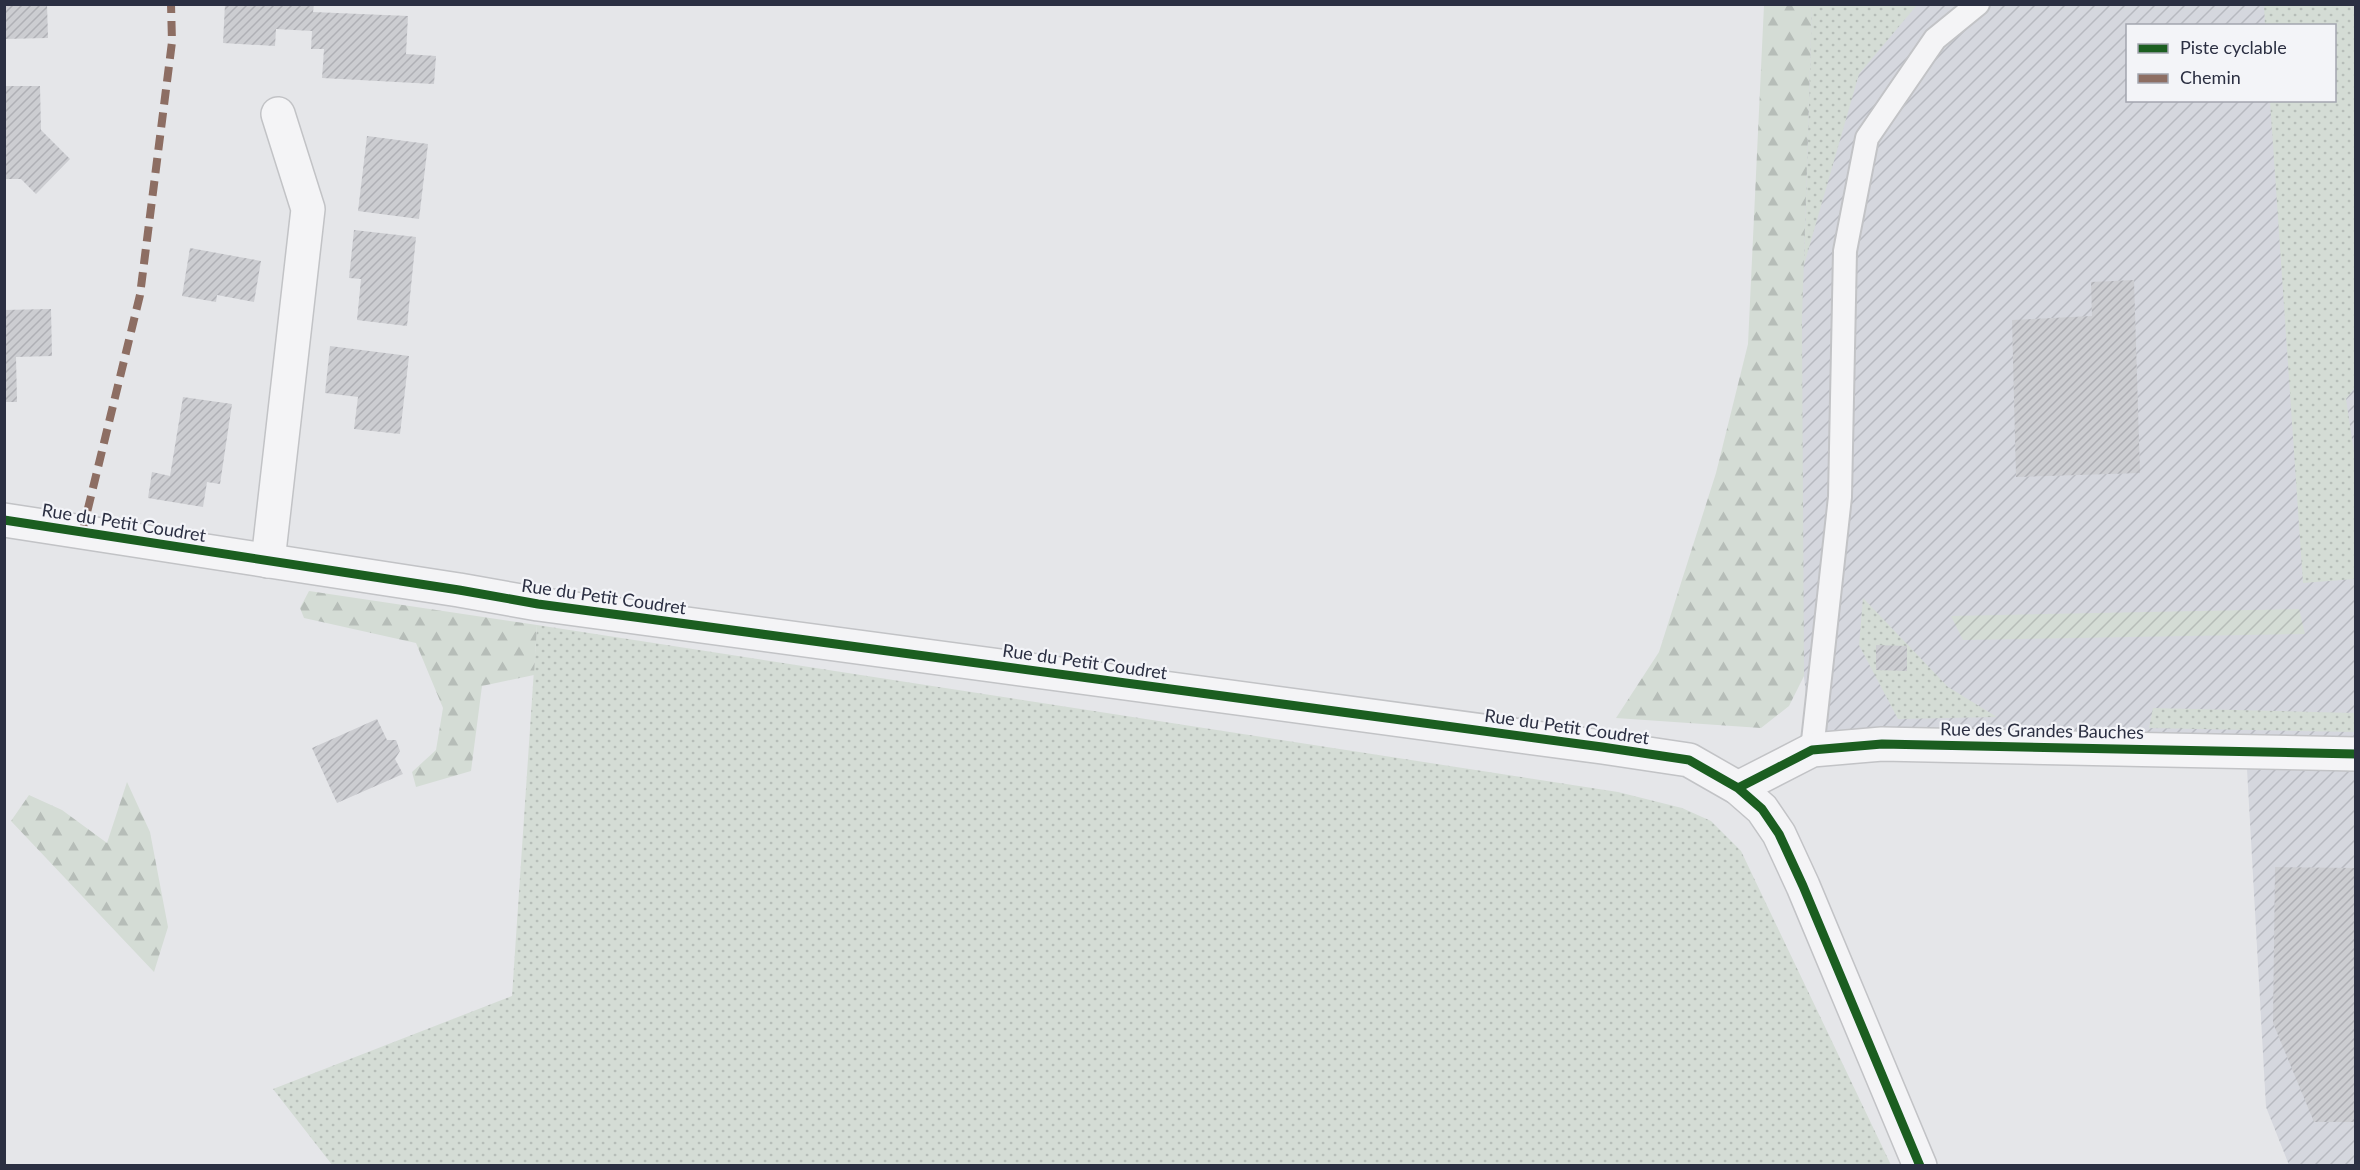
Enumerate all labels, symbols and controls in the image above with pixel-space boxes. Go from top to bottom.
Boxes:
legend [2126,24,2336,102]
text: Piste cyclable [2180,36,2287,58]
text: Chemin [2180,66,2241,88]
street label: Rue du Petit Coudret [40,498,208,546]
street label: Rue du Petit Coudret [520,574,688,619]
street label: Rue du Petit Coudret [1001,639,1169,684]
street label: Rue du Petit Coudret [1483,704,1651,749]
street label: Rue des Grandes Bauches [1940,717,2144,743]

